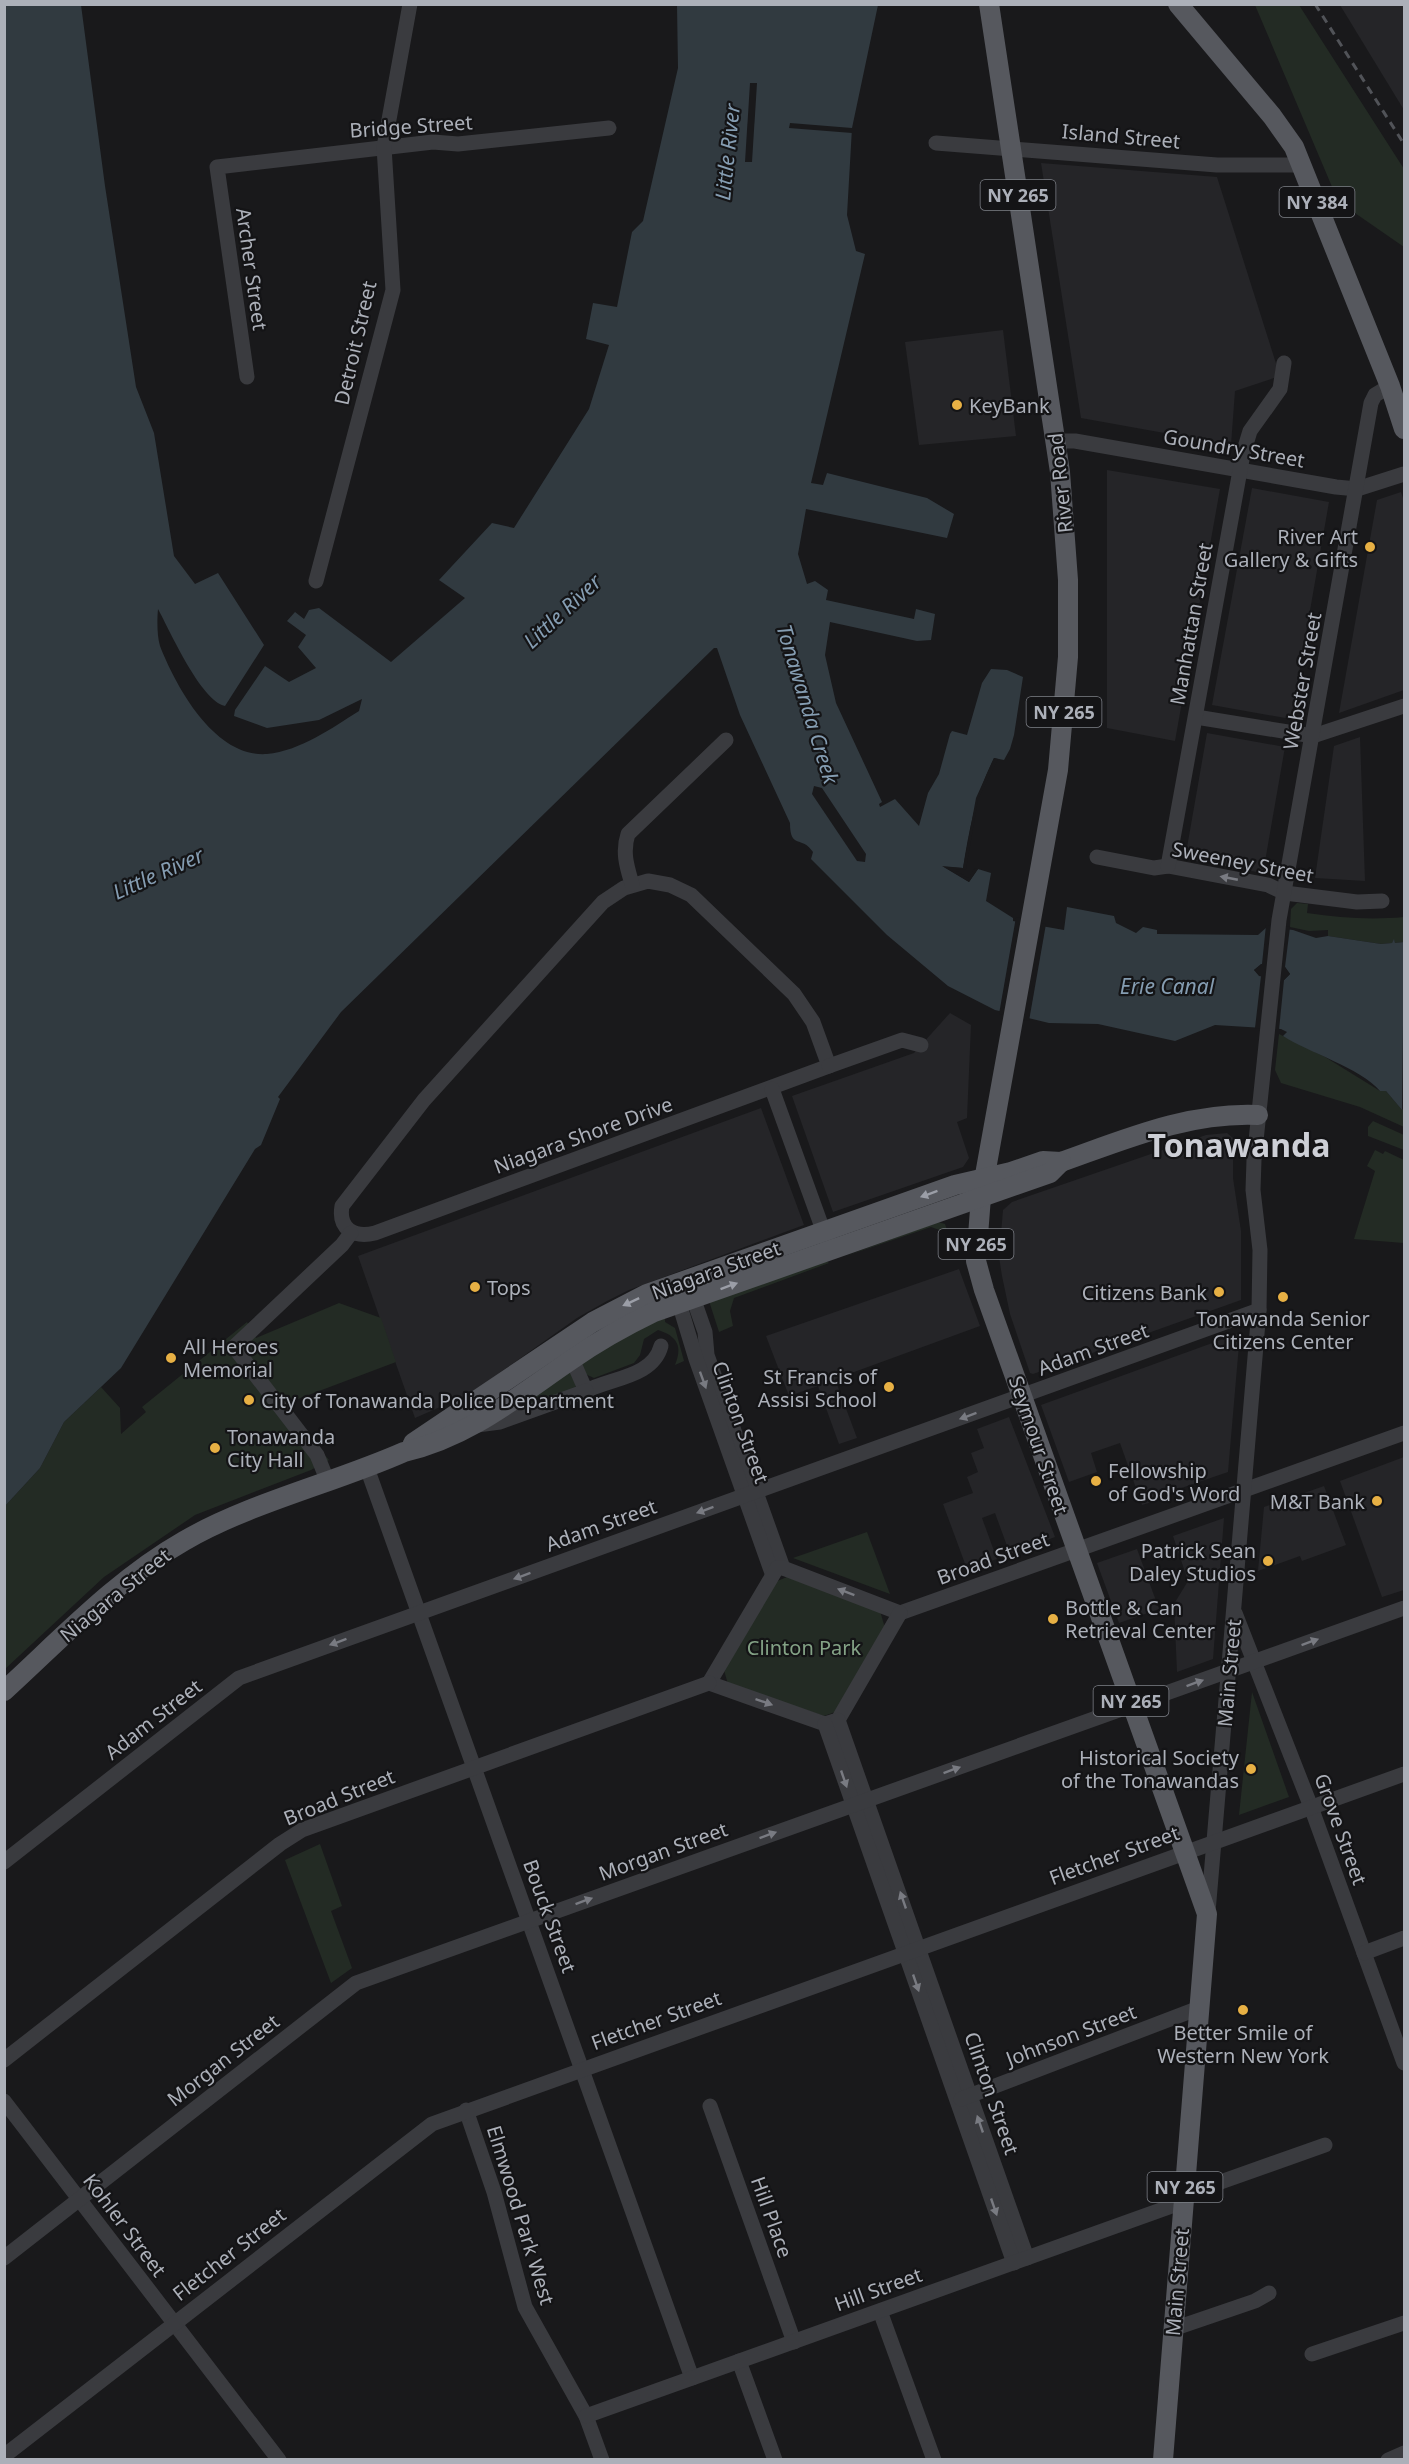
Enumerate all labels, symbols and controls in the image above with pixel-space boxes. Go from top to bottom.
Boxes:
water label: Little River [708,101,746,202]
street label: Bridge Street [349,108,473,144]
street label: Island Street [1061,117,1181,155]
road number: NY 265 [980,180,1056,210]
road number: NY 384 [1280,187,1354,217]
street label: Archer Street [230,206,274,332]
street label: Detroit Street [328,278,382,408]
place label: KeyBank [969,392,1050,419]
marker: KeyBank [950,398,964,412]
street label: Goundry Street [1161,422,1307,474]
street label: River Road [1041,432,1079,534]
place label: River Art Gallery & Gifts [1224,523,1358,573]
marker: River Art Gallery & Gifts [1363,540,1377,554]
street label: Manhattan Street [1163,541,1219,707]
water label: Little River [517,567,608,654]
street label: Webster Street [1277,610,1327,752]
water label: Tonawanda Creek [770,621,846,789]
road number: NY 265 [1026,697,1102,727]
street label: Sweeney Street [1170,835,1316,889]
water label: Little River [108,840,209,905]
one-way arrow [1220,873,1239,882]
water label: Erie Canal [1120,972,1215,1000]
street label: Niagara Shore Drive [490,1090,676,1180]
district label: Tonawanda [1148,1123,1330,1166]
one-way arrow [920,1190,938,1200]
road number: NY 265 [938,1229,1014,1259]
street label: Niagara Street [648,1234,784,1306]
place label: Tops [487,1274,531,1301]
place label: Citizens Bank [1082,1279,1207,1306]
marker: Tops [468,1280,482,1294]
one-way arrow [720,1280,738,1290]
marker: Citizens Bank [1212,1285,1226,1299]
marker: Tonawanda Senior Citizens Center [1276,1290,1290,1304]
one-way arrow [621,1297,639,1307]
place label: Tonawanda Senior Citizens Center [1196,1305,1370,1355]
street label: Adam Street [1034,1316,1152,1382]
place label: All Heroes Memorial [183,1333,278,1383]
marker: All Heroes Memorial [164,1351,178,1365]
street label: Clinton Street [706,1357,776,1487]
place label: St Francis of Assisi School [758,1363,878,1413]
one-way arrow [699,1372,709,1390]
street label: Seymour Street [1003,1372,1075,1518]
marker: St Francis of Assisi School [882,1380,896,1394]
place label: City of Tonawanda Police Department [261,1387,614,1414]
marker: City of Tonawanda Police Department [242,1393,256,1407]
one-way arrow [959,1412,977,1421]
place label: Tonawanda City Hall [227,1423,335,1473]
marker: Tonawanda City Hall [208,1441,222,1455]
place label: Fellowship of God's Word [1108,1457,1240,1507]
marker: Fellowship of God's Word [1089,1474,1103,1488]
place label: M&T Bank [1270,1488,1365,1515]
street label: Adam Street [542,1492,660,1558]
marker: M&T Bank [1370,1494,1384,1508]
one-way arrow [696,1505,714,1515]
street label: Broad Street [933,1525,1053,1591]
place label: Patrick Sean Daley Studios [1129,1537,1256,1587]
street label: Niagara Street [54,1542,176,1648]
marker: Patrick Sean Daley Studios [1261,1554,1275,1568]
one-way arrow [512,1572,530,1582]
one-way arrow [836,1587,854,1597]
place label: Bottle & Can Retrieval Center [1065,1594,1215,1644]
marker: Bottle & Can Retrieval Center [1046,1612,1060,1626]
street label: Main Street [1211,1618,1247,1728]
park label: Clinton Park [747,1634,862,1661]
one-way arrow [1301,1636,1319,1646]
one-way arrow [329,1638,347,1648]
street label: Adam Street [99,1673,207,1765]
one-way arrow [1186,1677,1204,1687]
road number: NY 265 [1094,1686,1168,1716]
one-way arrow [755,1698,773,1708]
place label: Historical Society of the Tonawandas [1061,1744,1240,1794]
street label: Broad Street [279,1762,399,1832]
marker: Historical Society of the Tonawandas [1244,1762,1258,1776]
one-way arrow [943,1764,961,1774]
one-way arrow [840,1770,850,1788]
street label: Grove Street [1308,1770,1374,1888]
street label: Morgan Street [595,1815,731,1887]
street label: Fletcher Street [1045,1819,1183,1891]
one-way arrow [759,1830,777,1840]
street label: Bouck Street [517,1856,583,1976]
one-way arrow [897,1891,907,1909]
one-way arrow [576,1896,594,1906]
one-way arrow [911,1974,921,1992]
street label: Fletcher Street [587,1984,725,2056]
street label: Johnson Street [1000,1998,1140,2073]
marker: Better Smile of Western New York [1236,2003,1250,2017]
street label: Morgan Street [161,2008,285,2112]
place label: Better Smile of Western New York [1157,2019,1329,2069]
street label: Clinton Street [958,2028,1026,2158]
one-way arrow [975,2115,985,2133]
street label: Elmwood Park West [481,2122,561,2308]
street label: Kohler Street [77,2168,173,2282]
road number: NY 265 [1148,2172,1222,2202]
street label: Hill Place [745,2173,799,2261]
one-way arrow [990,2198,1000,2216]
street label: Fletcher Street [167,2201,291,2307]
street label: Main Street [1159,2227,1195,2337]
street label: Hill Street [830,2261,926,2317]

